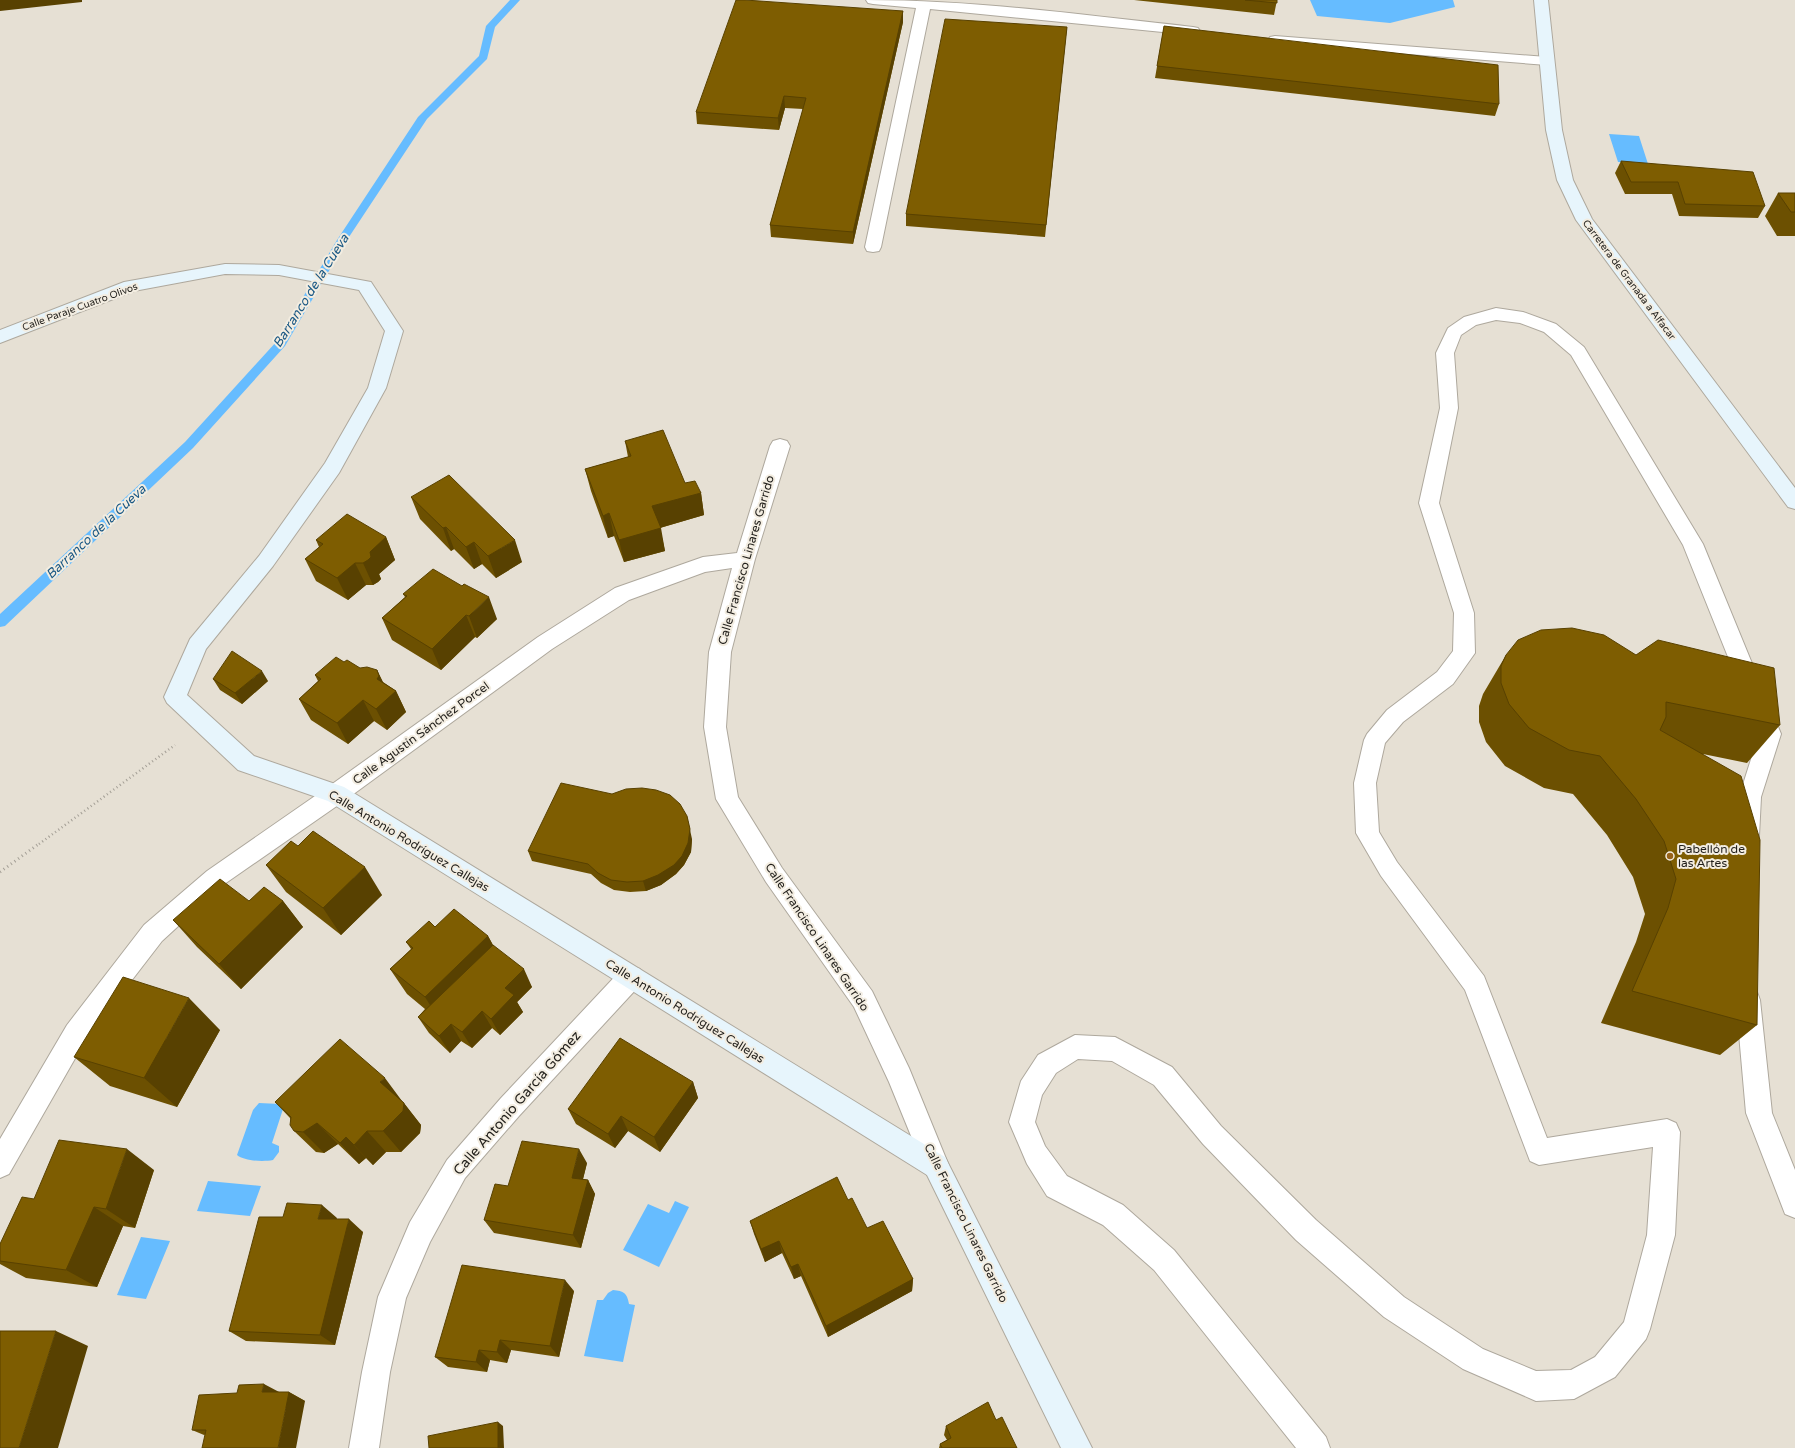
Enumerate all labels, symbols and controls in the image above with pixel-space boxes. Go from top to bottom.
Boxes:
street label: Carretera de Granada a Alfacar [1580,218,1678,343]
water label: Barranco de la Cueva [270,231,353,351]
street label: Calle Paraje Cuatro Olivos [21,280,139,333]
street label: Calle Francisco Linares Garrido [715,474,777,646]
water label: Barranco de la Cueva [43,481,150,582]
street label: Calle Agustín Sánchez Porcel [350,679,492,787]
street label: Calle Antonio Rodríguez Callejas [326,787,492,895]
place label: Pabellón de las Artes [1678,842,1745,870]
marker: Pabellón de las Artes [1665,851,1675,861]
street label: Calle Francisco Linares Garrido [762,860,872,1014]
street label: Calle Antonio Rodríguez Callejas [603,956,767,1066]
street label: Calle Antonio García Gómez [450,1027,584,1179]
street label: Calle Francisco Linares Garrido [921,1141,1011,1305]

